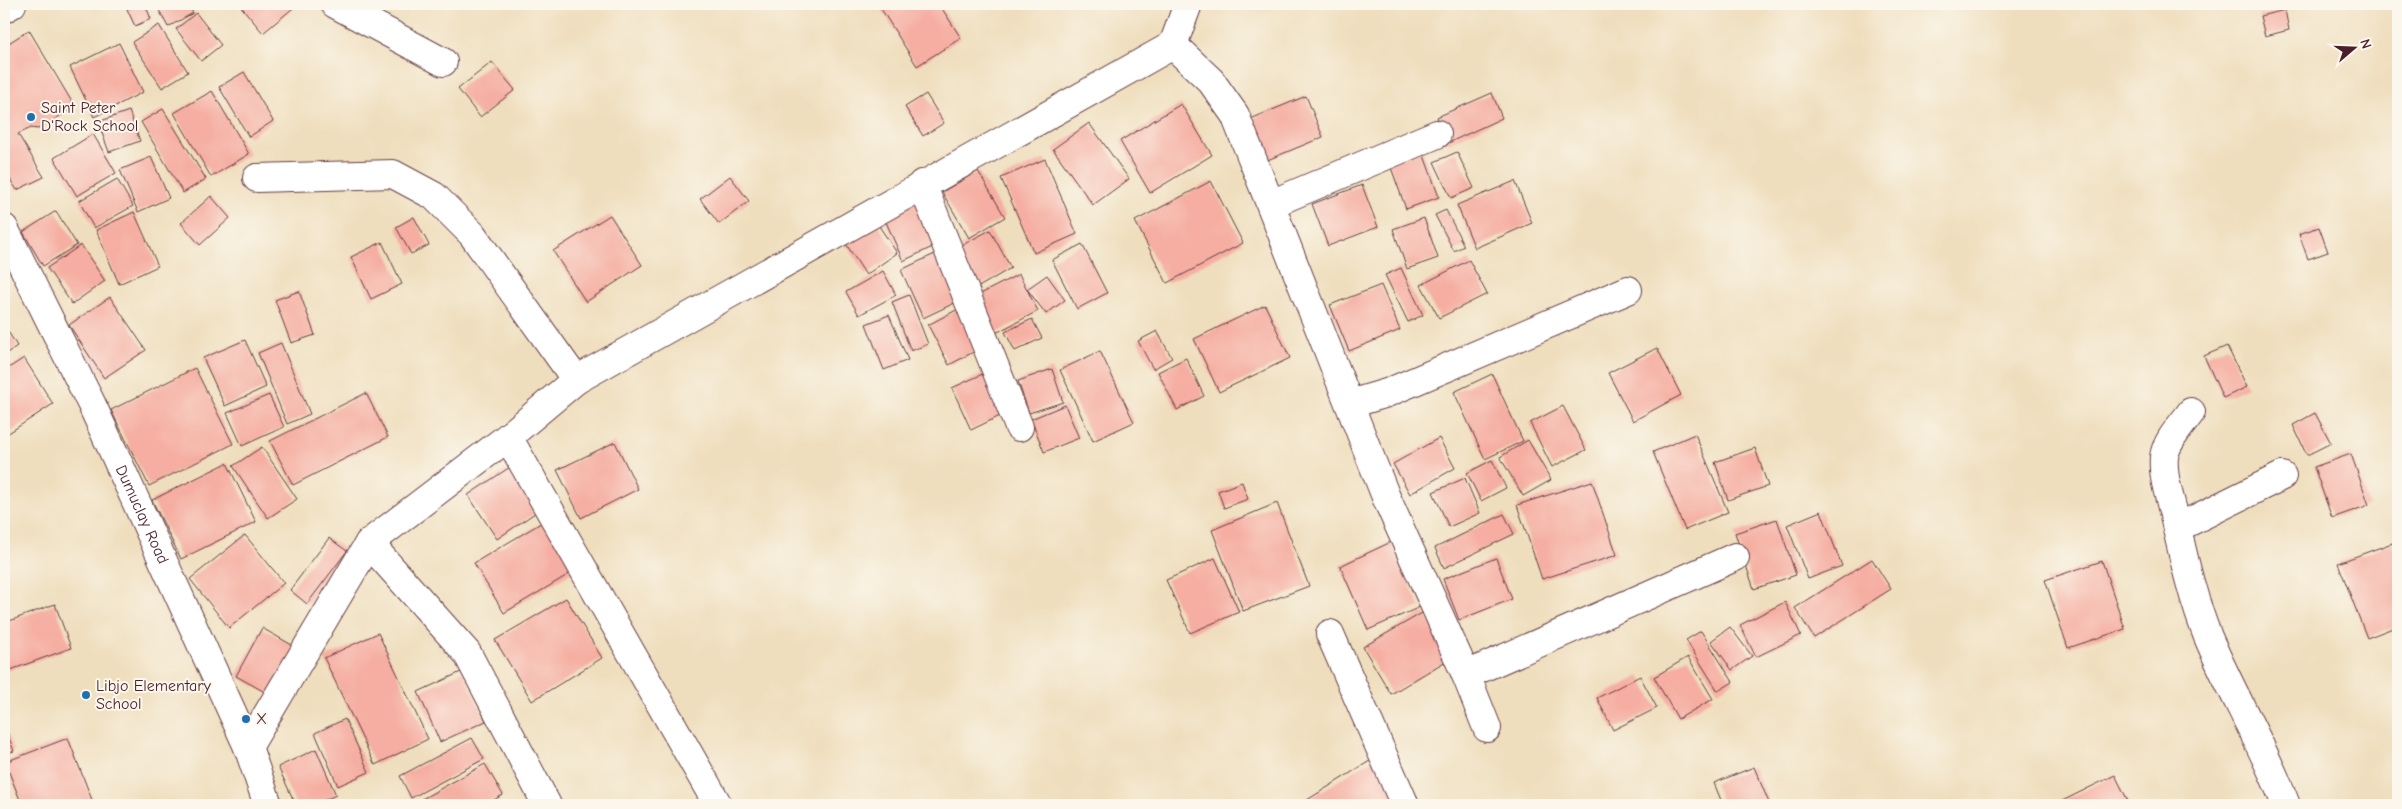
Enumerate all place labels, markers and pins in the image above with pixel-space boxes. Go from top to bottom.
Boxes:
place label: Saint Peter D'Rock School [41,99,138,135]
marker: Saint Peter D'Rock School [25,111,37,123]
place label: Libjo Elementary School [96,677,212,713]
marker: Libjo Elementary School [80,689,92,701]
place label: X [256,710,267,728]
marker: X [240,713,252,725]

